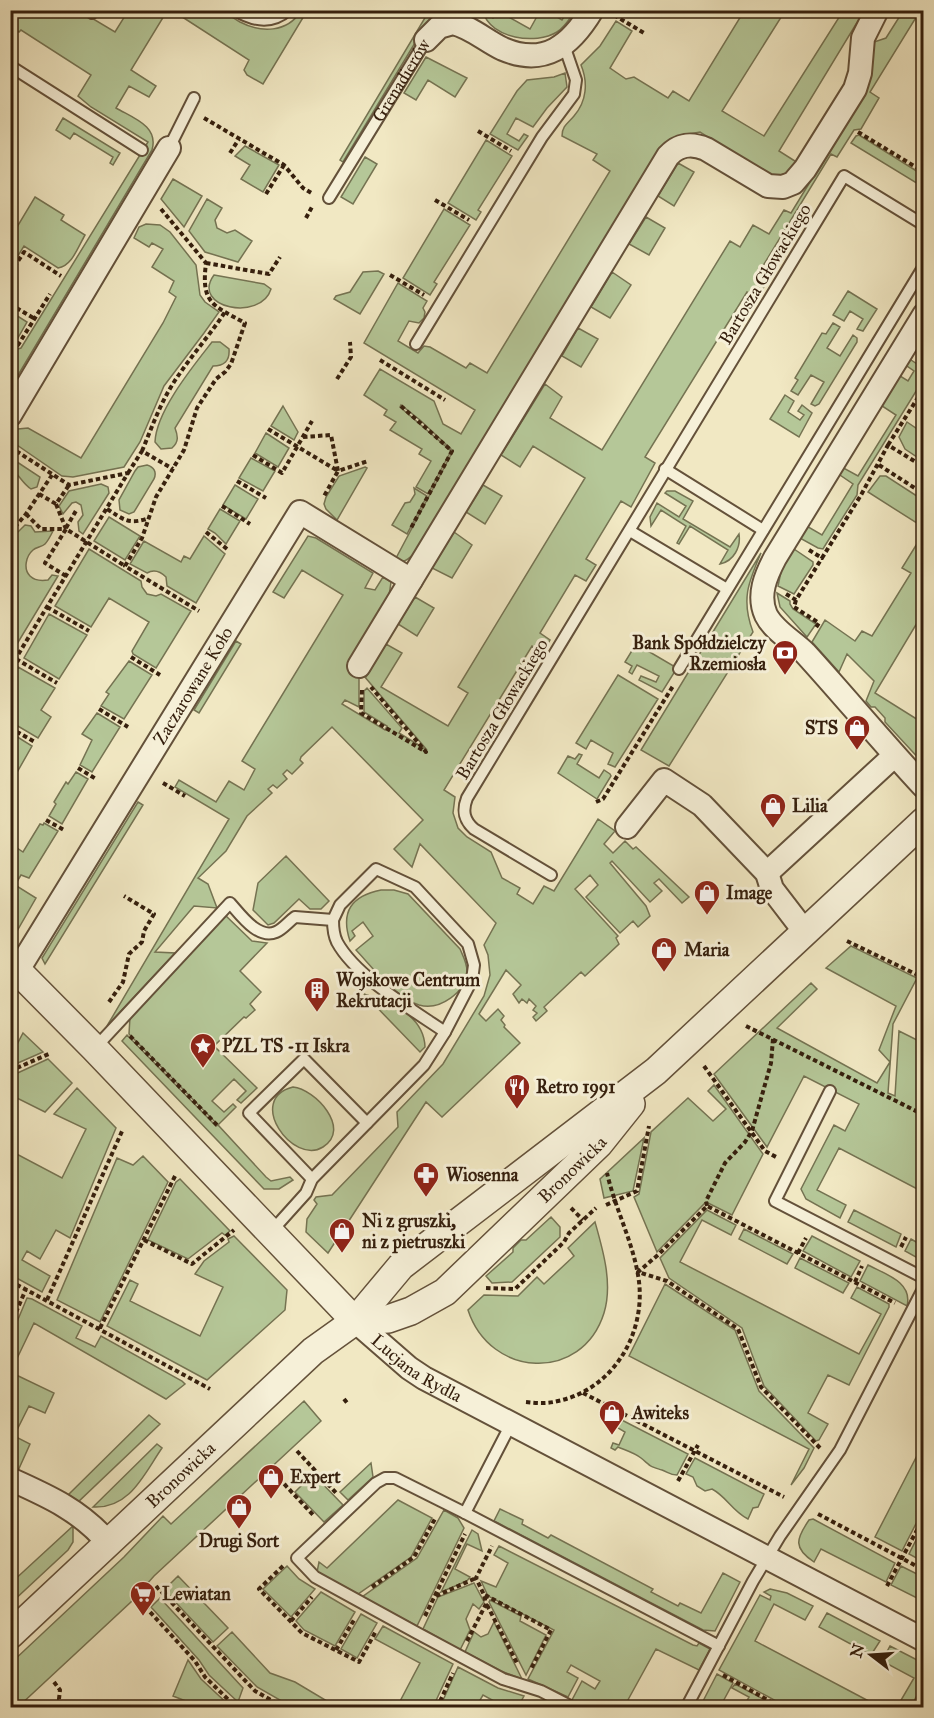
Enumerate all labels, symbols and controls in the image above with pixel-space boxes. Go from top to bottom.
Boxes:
street label: Grenadierów [367,35,435,126]
street label: Bartosza Głowackiego [714,200,817,349]
street label: Zaczarowane Koło [149,623,238,749]
place label: Bank Spółdzielczy Rzemiosła [632,632,768,675]
street label: Bartosza Głowackiego [451,635,554,784]
bank icon: Bank Spółdzielczy Rzemiosła [770,638,800,676]
shop icon: STS [842,713,872,751]
place label: STS [805,717,838,739]
shop icon: Lilia [758,791,788,829]
place label: Lilia [792,795,828,817]
shop icon: Image [692,878,722,916]
place label: Image [726,882,773,905]
shop icon: Maria [649,935,679,973]
place label: Maria [684,939,730,961]
place label: Wojskowe Centrum Rekrutacji [336,969,481,1013]
building icon: Wojskowe Centrum Rekrutacji [302,975,332,1013]
place icon: PZL TS -11 Iskra [188,1031,218,1069]
place label: PZL TS -11 Iskra [222,1035,350,1057]
restaurant icon: Retro 1991 [502,1072,532,1110]
place label: Retro 1991 [536,1076,615,1099]
street label: Bronowicka [533,1132,612,1208]
pharmacy icon: Wiosenna [411,1160,441,1198]
place label: Wiosenna [446,1164,519,1186]
place label: Ni z gruszki, ni z pietruszki [362,1210,466,1254]
shop icon: Ni z gruszki, ni z pietruszki [327,1216,357,1254]
street label: Lucjana Rydla [367,1329,466,1407]
shop icon: Awiteks [597,1398,627,1436]
place label: Awiteks [631,1402,689,1424]
street label: Bronowicka [142,1437,220,1513]
shop icon: Expert [256,1462,286,1500]
place label: Expert [290,1466,341,1489]
shop icon: Drugi Sort [224,1492,254,1530]
place label: Drugi Sort [199,1530,280,1553]
supermarket icon: Lewiatan [128,1579,158,1617]
place label: Lewiatan [162,1583,231,1605]
north arrow [841,1625,901,1685]
text: N [846,1641,868,1660]

